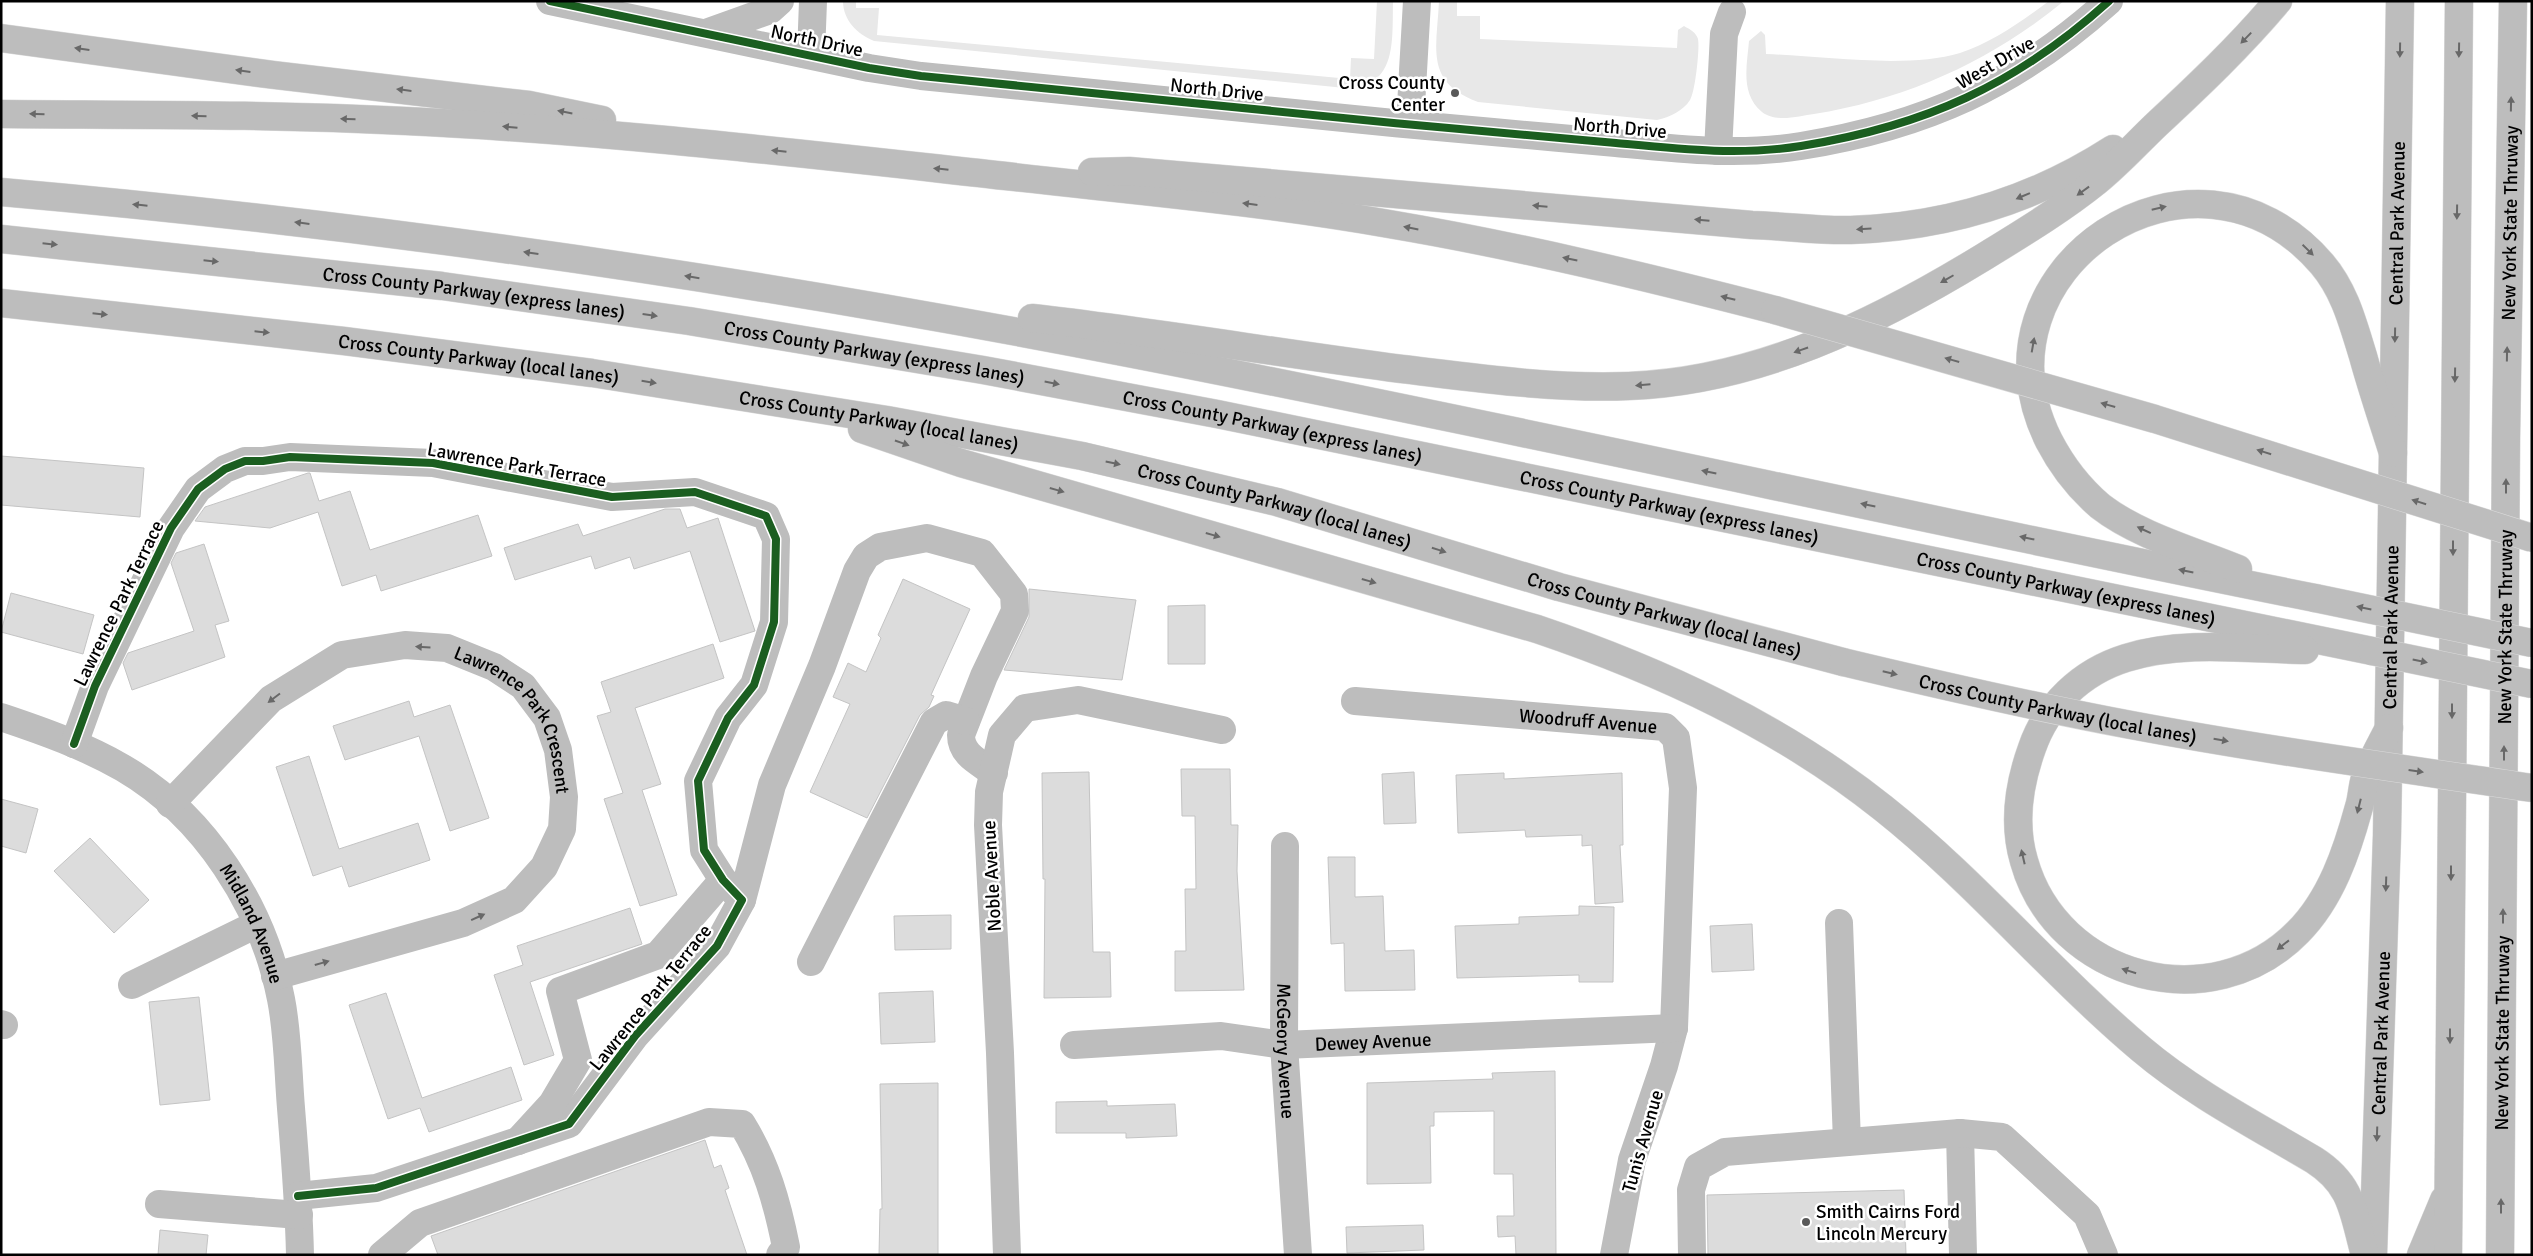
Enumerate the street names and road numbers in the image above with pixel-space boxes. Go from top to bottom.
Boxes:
street label: North Drive [768,19,865,62]
street label: West Drive [1952,31,2039,95]
street label: North Drive [1169,73,1265,107]
street label: North Drive [1572,112,1668,144]
street label: New York State Thruway [2497,125,2524,321]
street label: Central Park Avenue [2384,141,2411,306]
street label: Cross County Parkway (express lanes) [321,262,627,325]
street label: Cross County Parkway (express lanes) [722,316,1027,391]
street label: Cross County Parkway (local lanes) [337,329,621,390]
street label: Cross County Parkway (local lanes) [737,386,1020,457]
street label: Cross County Parkway (express lanes) [1121,386,1424,469]
street label: Lawrence Park Terrace [425,437,608,493]
street label: Cross County Parkway (local lanes) [1135,458,1414,555]
street label: Cross County Parkway (express lanes) [1518,465,1821,550]
street label: Lawrence Park Terrace [68,517,170,690]
street label: New York State Thruway [2493,529,2518,725]
street label: Central Park Avenue [2378,545,2405,710]
street label: Cross County Parkway (express lanes) [1914,547,2218,632]
street label: Cross County Parkway (local lanes) [1524,567,1804,664]
street label: Lawrence Park Crescent [450,641,574,795]
street label: Cross County Parkway (local lanes) [1917,669,2199,750]
street label: Woodruff Avenue [1518,704,1658,739]
street label: Noble Avenue [977,820,1007,932]
street label: Midland Avenue [214,859,288,986]
street label: Lawrence Park Terrace [584,919,717,1076]
street label: New York State Thruway [2490,935,2515,1131]
street label: Central Park Avenue [2367,951,2396,1116]
street label: McGeory Avenue [1271,983,1300,1120]
street label: Dewey Avenue [1314,1028,1432,1057]
street label: Tunis Avenue [1617,1087,1669,1195]

